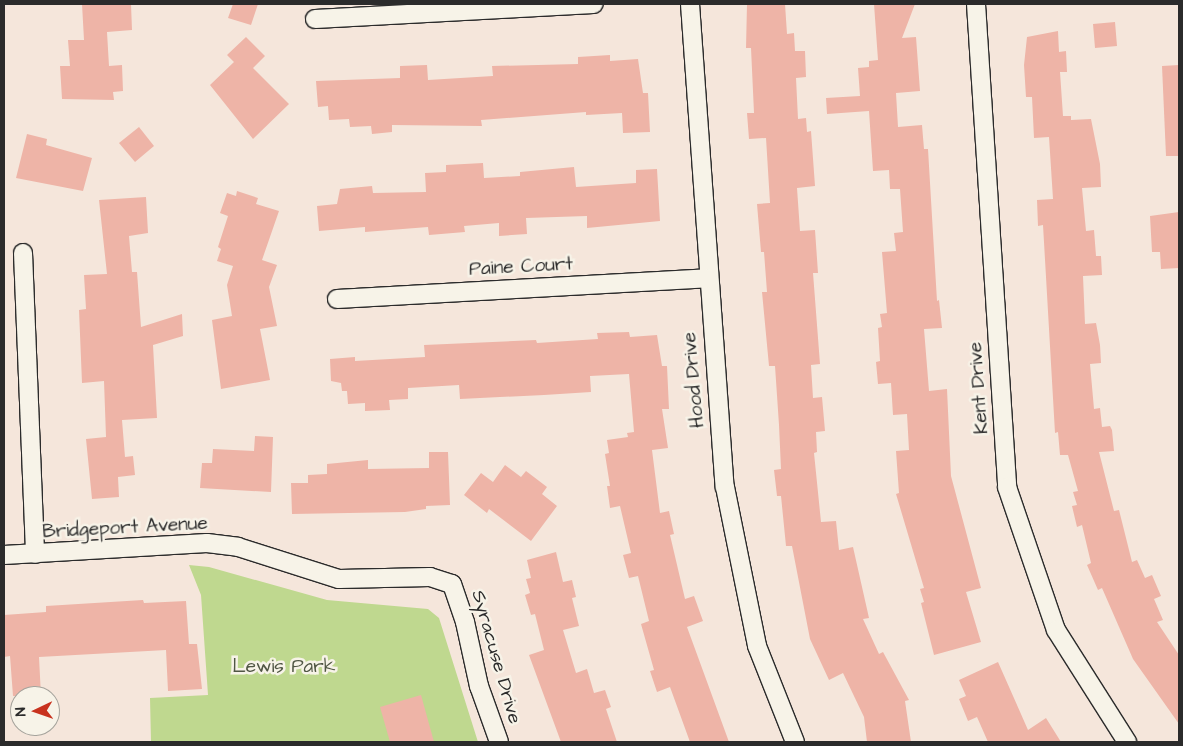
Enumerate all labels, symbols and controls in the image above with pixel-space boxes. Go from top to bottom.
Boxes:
street label: Paine Court [468,253,574,281]
street label: Hood Drive [678,331,710,429]
street label: Kent Drive [964,341,994,435]
street label: Bridgeport Avenue [42,512,208,544]
street label: Syracuse Drive [466,588,526,726]
park label: Lewis Park [233,656,335,678]
north arrow [10,686,60,736]
text: N [11,707,31,717]

